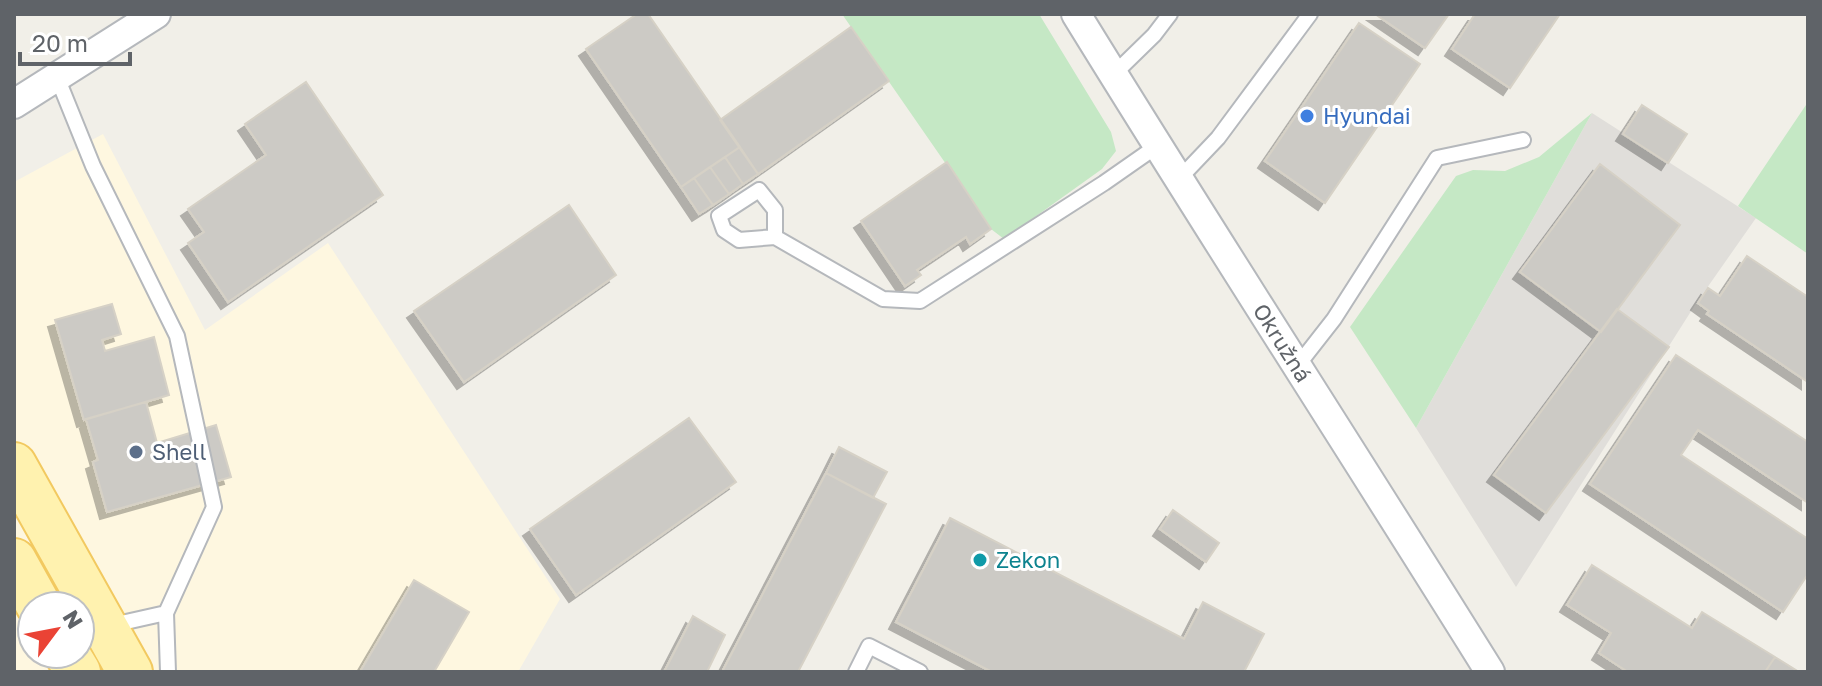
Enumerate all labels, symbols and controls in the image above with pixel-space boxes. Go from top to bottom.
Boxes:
scale bar [20,16,130,66]
text: 20 m [32,28,88,57]
place label: Hyundai [1323,102,1411,129]
marker: Hyundai [1298,107,1316,125]
street label: Okružná [1248,298,1318,387]
place label: Shell [152,438,206,465]
marker: Shell [127,443,145,461]
place label: Zekon [996,546,1060,573]
marker: Zekon [971,551,989,569]
north arrow [16,590,96,670]
text: N [58,605,89,633]

